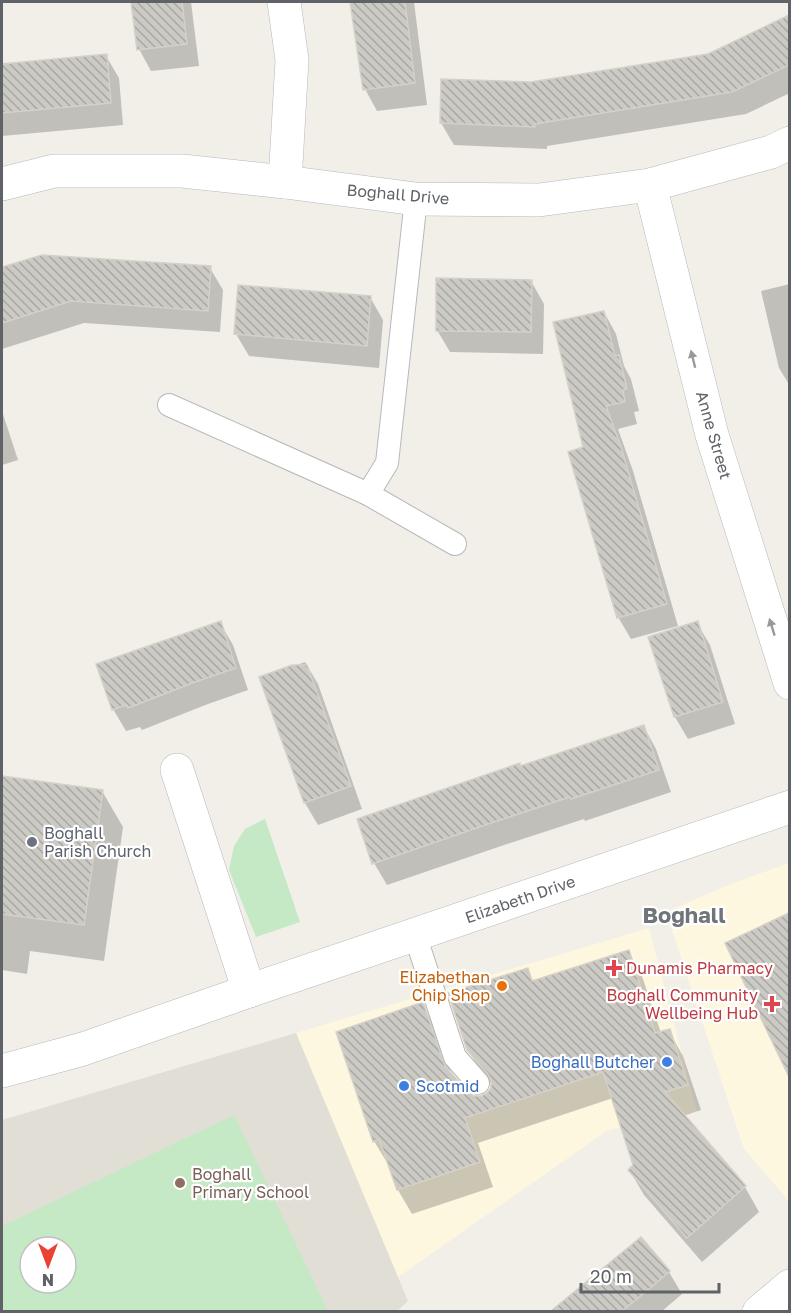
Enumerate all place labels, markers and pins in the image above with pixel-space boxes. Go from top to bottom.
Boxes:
place label: Boghall Parish Church [44,823,151,861]
marker: Boghall Parish Church [25,835,39,849]
place label: Dunamis Pharmacy [626,958,773,978]
marker: Dunamis Pharmacy [607,961,621,975]
place label: Elizabethan Chip Shop [399,967,490,1005]
marker: Elizabethan Chip Shop [495,979,509,993]
place label: Boghall Community Wellbeing Hub [606,985,758,1023]
marker: Boghall Community Wellbeing Hub [763,995,781,1013]
place label: Boghall Butcher [531,1052,655,1072]
marker: Boghall Butcher [660,1055,674,1069]
place label: Scotmid [416,1076,479,1096]
marker: Scotmid [397,1079,411,1093]
place label: Boghall Primary School [192,1164,309,1202]
marker: Boghall Primary School [173,1176,187,1190]

